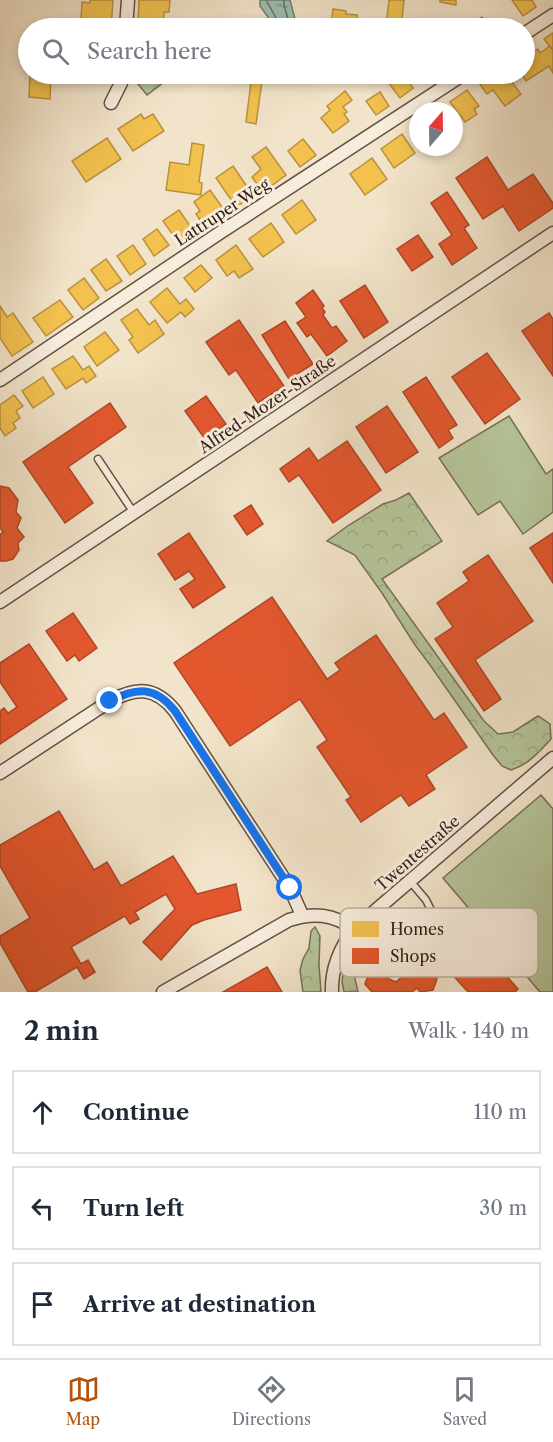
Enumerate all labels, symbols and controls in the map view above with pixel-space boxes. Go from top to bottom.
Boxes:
search box [18,18,535,84]
icon: search [39,35,72,68]
text: Search here [87,38,212,65]
north arrow [409,102,463,156]
street label: Lattruper Weg [171,174,274,250]
street label: Alfred-Mozer-Straße [194,351,340,458]
route end [96,687,122,713]
street label: Twentestraße [371,811,463,895]
route start [276,874,302,900]
legend [340,908,538,977]
text: Homes [390,919,444,939]
text: Shops [390,946,436,966]
text: 2 min [24,1015,99,1047]
text: Walk · 140 m [408,1019,529,1043]
icon: ahead [26,1096,59,1129]
text: Continue [83,1099,189,1126]
text: 110 m [474,1100,527,1124]
icon: left [26,1192,59,1225]
text: Turn left [83,1195,184,1222]
text: 30 m [479,1196,527,1220]
icon: arrive [26,1288,59,1321]
text: Arrive at destination [83,1291,316,1318]
tab: Map [66,1373,100,1429]
tab: Directions [232,1373,311,1429]
tab: Saved [443,1373,487,1429]

